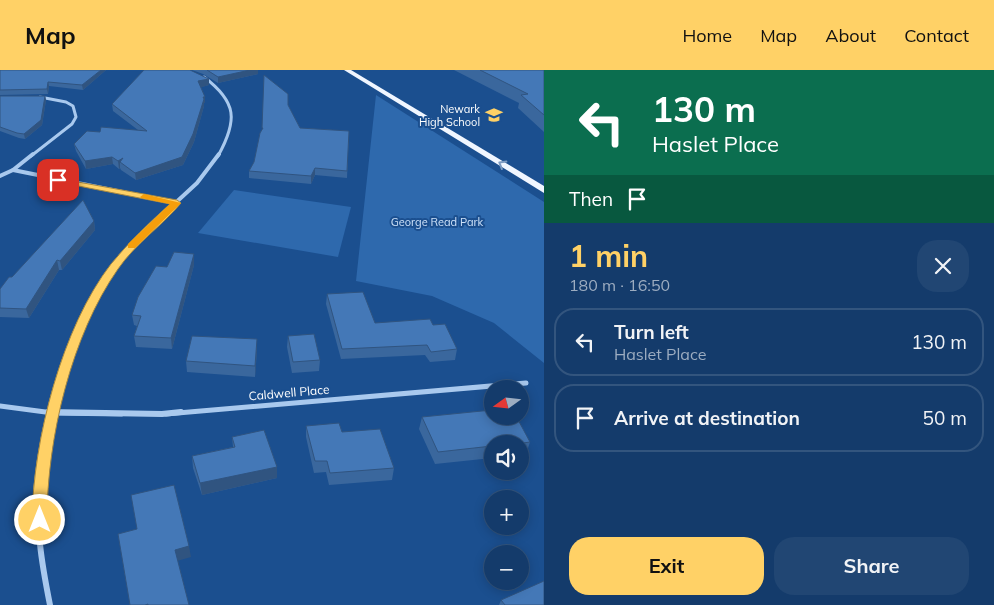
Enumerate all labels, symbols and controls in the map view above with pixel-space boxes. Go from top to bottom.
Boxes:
text: Map [25,20,76,50]
text: Home [682,24,732,47]
text: Map [760,24,797,47]
text: About [825,24,876,47]
text: Contact [904,24,969,47]
text: 130 m [652,87,756,131]
icon: left [569,90,634,155]
place label: Newark High School [419,102,480,129]
school or university icon: Newark High School [484,105,504,125]
text: Haslet Place [652,130,779,158]
pin [37,159,79,201]
one-way arrow [499,161,508,171]
icon: arrive [44,166,72,194]
icon: arrive [623,185,651,213]
text: Then [569,187,613,211]
park label: George Read Park [391,215,484,229]
text: 1 min [569,237,648,275]
button: close [917,240,969,292]
text: 180 m · 16:50 [569,275,670,295]
text: Turn left [614,320,689,344]
icon: left [571,328,599,356]
text: 130 m [911,330,967,354]
text: Haslet Place [614,344,706,364]
north arrow [484,380,529,425]
map controls [484,380,529,590]
street label: Caldwell Place [248,381,330,404]
icon: arrive [571,404,599,432]
text: Arrive at destination [614,406,800,430]
text: 50 m [923,406,967,430]
button: sound [484,435,529,480]
button: + [484,490,529,535]
position arrow [13,493,65,545]
button: Exit [569,537,764,595]
button: Share [774,537,969,595]
button: − [484,545,529,590]

